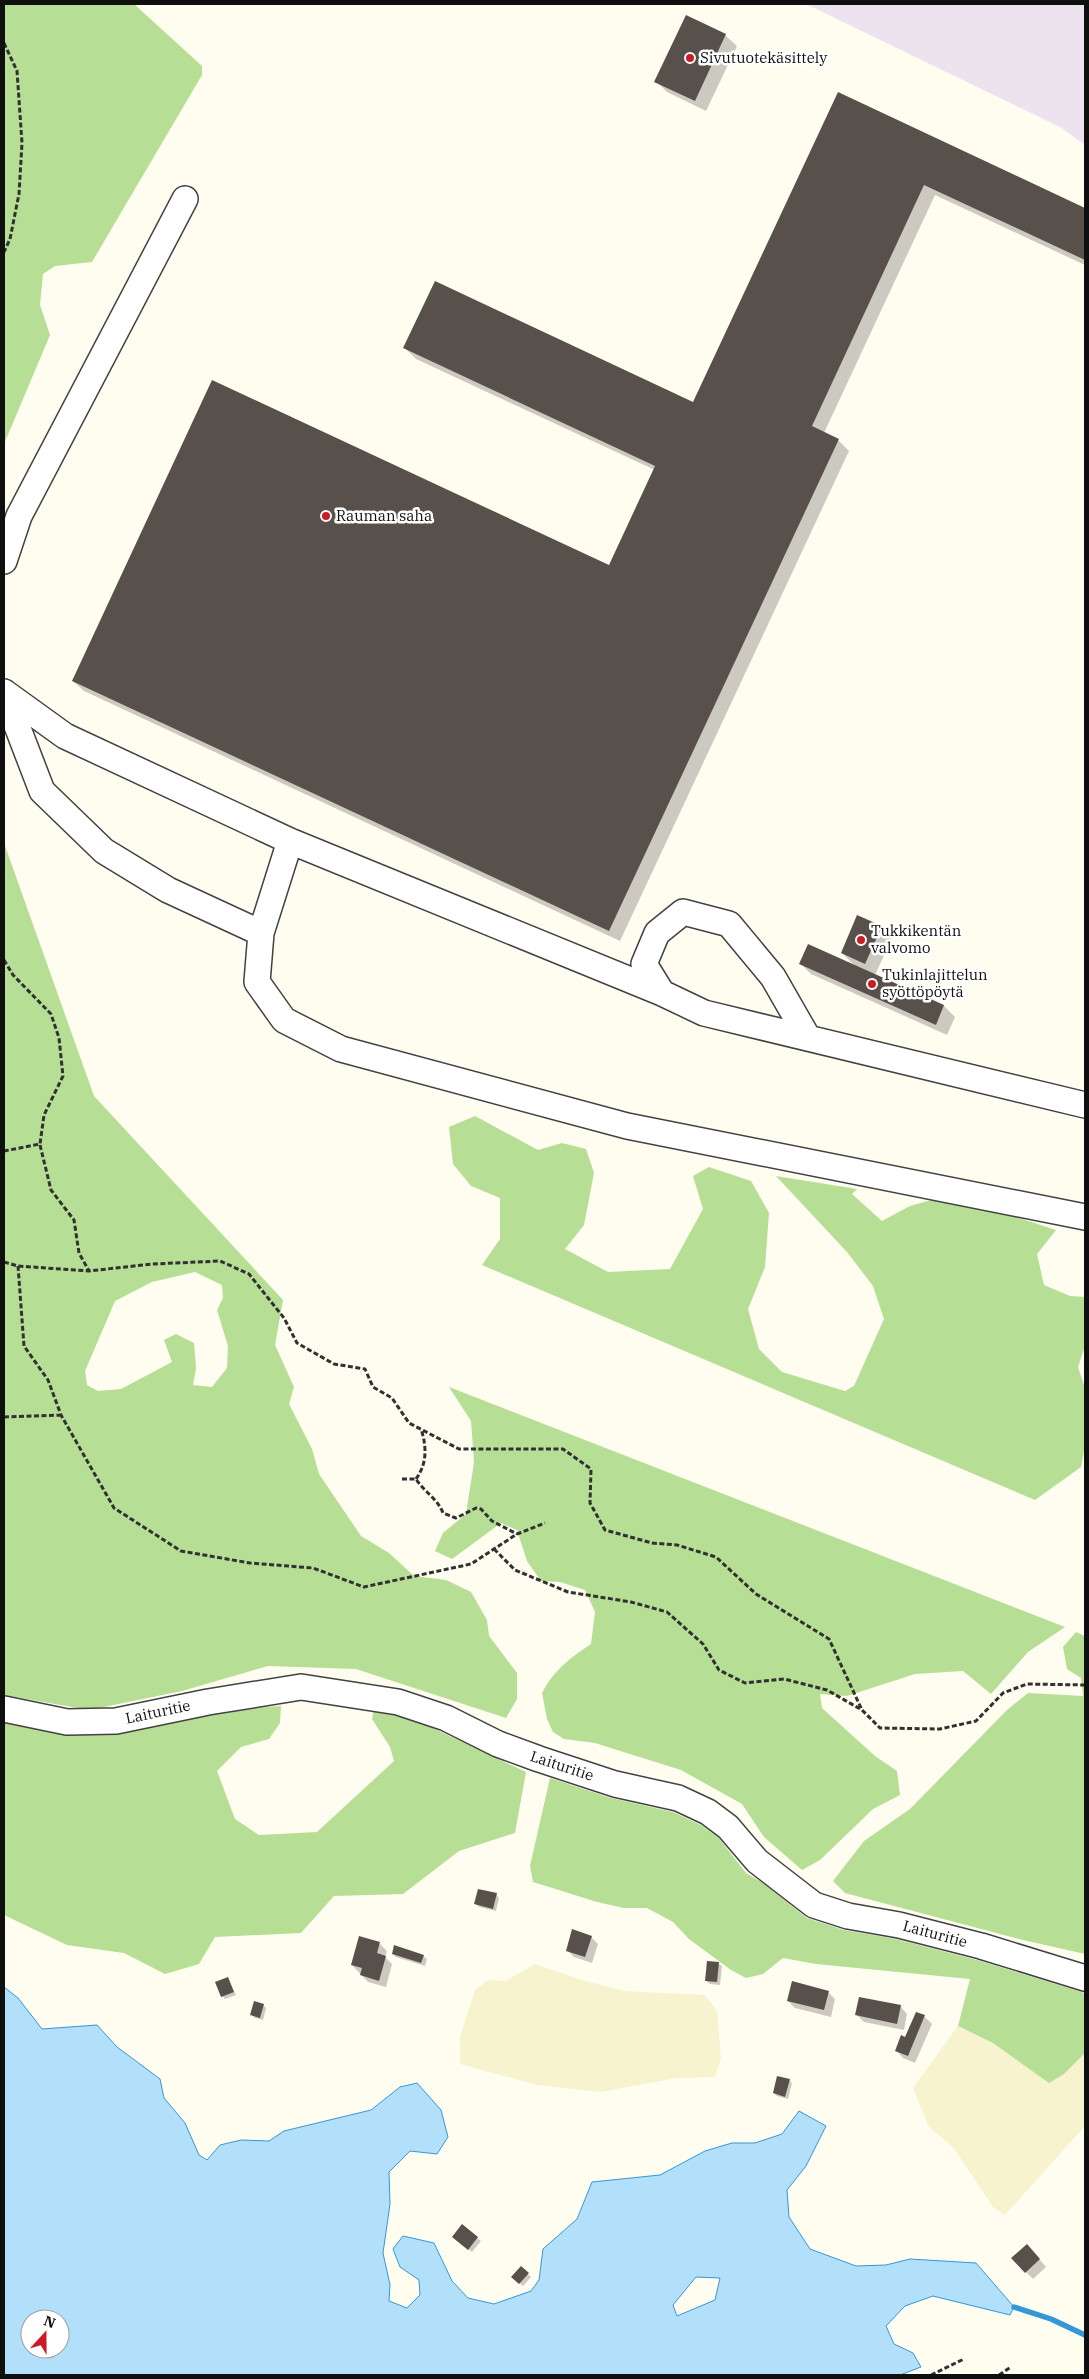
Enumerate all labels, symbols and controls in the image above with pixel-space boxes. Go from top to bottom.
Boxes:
place label: Sivutuotekäsittely [700,48,827,67]
marker: Sivutuotekäsittely [684,52,696,64]
place label: Rauman saha [336,506,432,525]
marker: Rauman saha [320,510,332,522]
place label: Tukkikentän valvomo [871,921,962,957]
marker: Tukkikentän valvomo [855,934,867,946]
place label: Tukinlajittelun syöttöpöytä [882,965,988,1001]
marker: Tukinlajittelun syöttöpöytä [866,978,878,990]
street label: Laituritie [124,1695,192,1728]
street label: Laituritie [528,1746,596,1785]
street label: Laituritie [901,1916,969,1951]
north arrow [20,2309,70,2359]
text: N [41,2311,58,2332]

